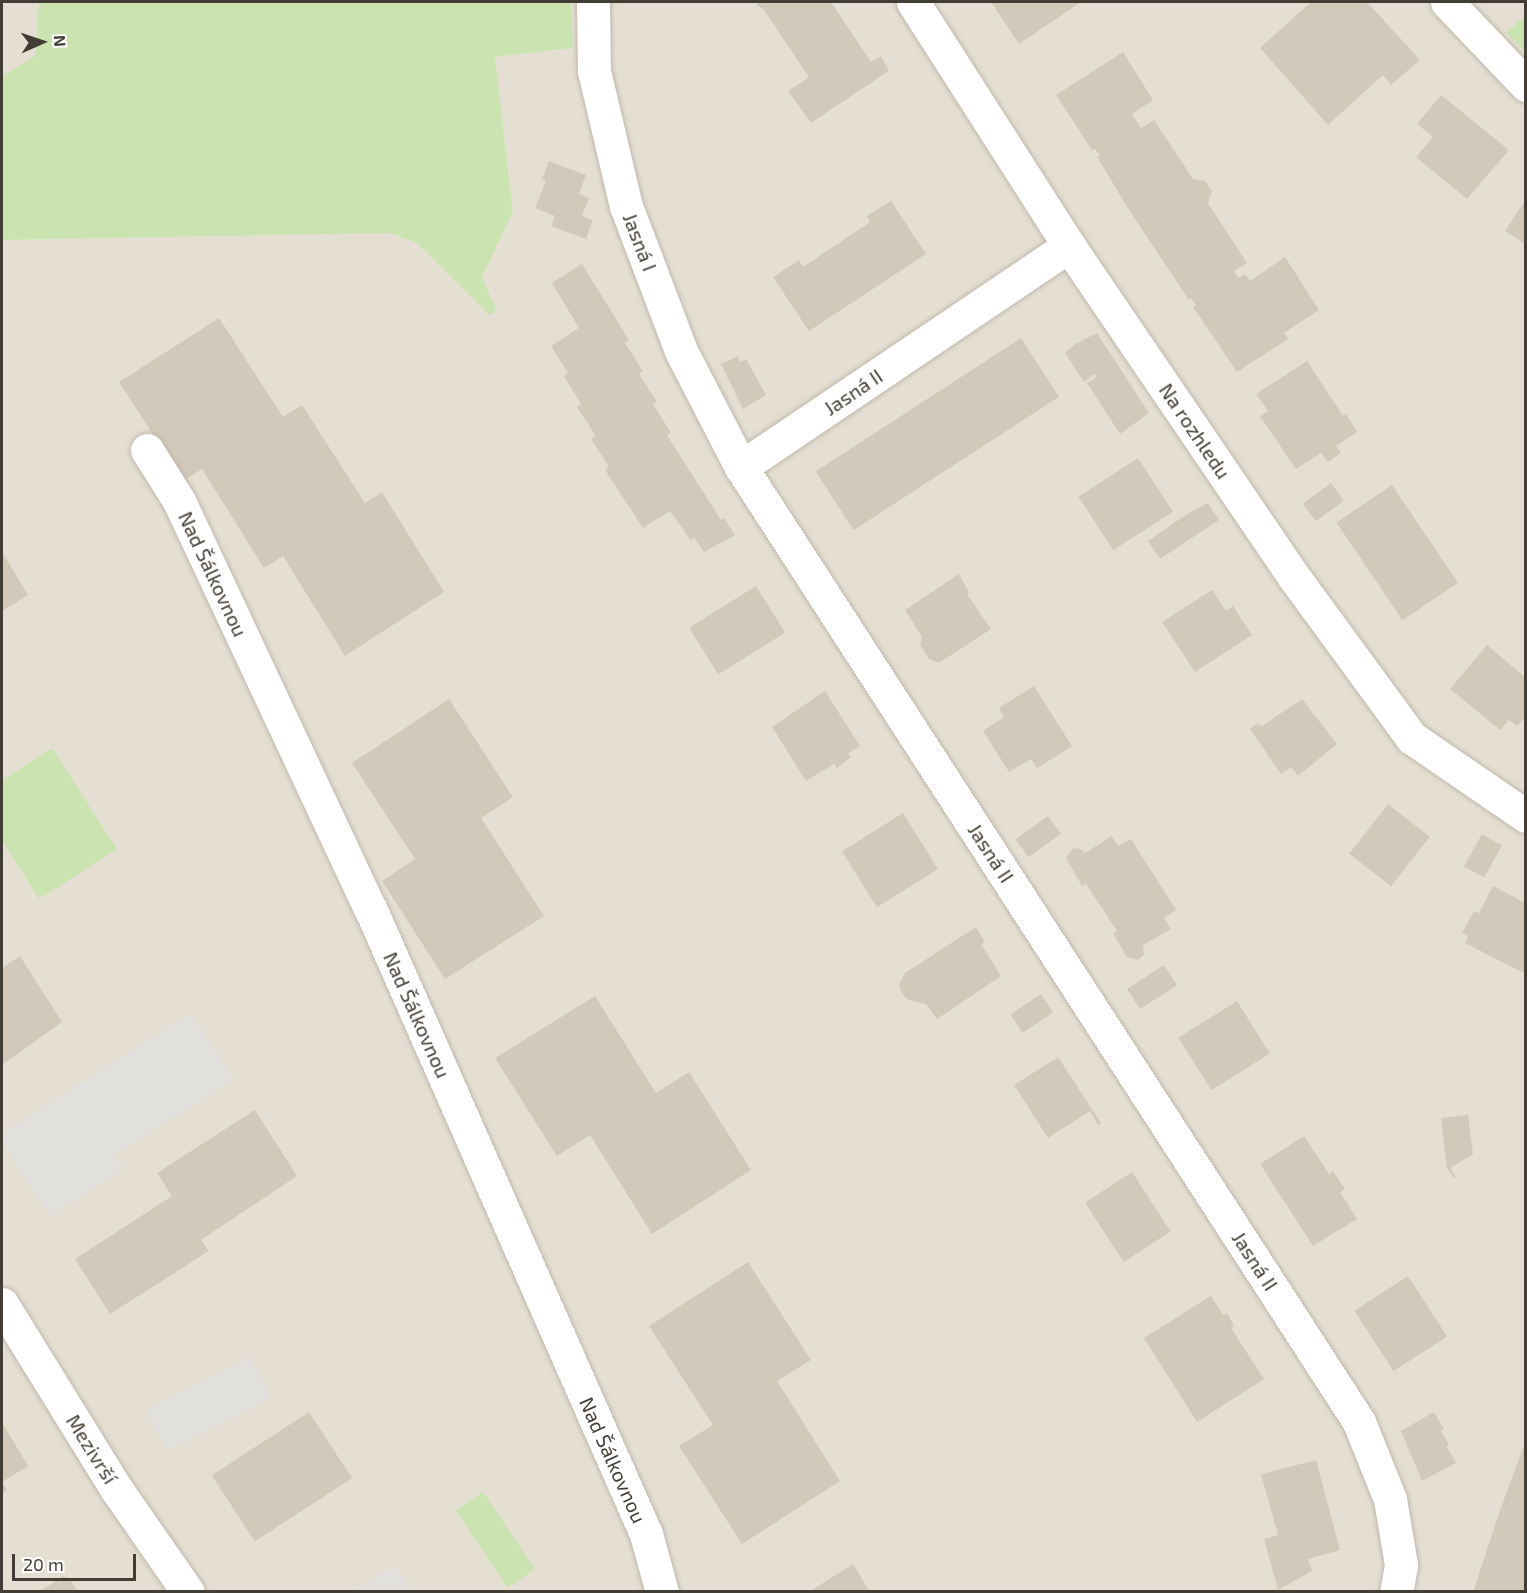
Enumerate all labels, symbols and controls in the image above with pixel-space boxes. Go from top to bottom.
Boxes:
north arrow [12,12,72,72]
text: N [51,35,70,47]
street label: Jasná I [618,210,662,274]
street label: Jasná II [819,364,887,420]
street label: Na rozhledu [1154,379,1236,483]
street label: Nad Šálkovnou [174,508,252,640]
street label: Jasná II [963,819,1019,887]
street label: Nad Šálkovnou [379,948,455,1082]
street label: Jasná II [1227,1227,1283,1295]
street label: Nad Šálkovnou [575,1393,651,1527]
street label: Mezivrší [61,1410,123,1488]
scale bar [15,1542,140,1580]
text: 20 m [23,1553,64,1575]

